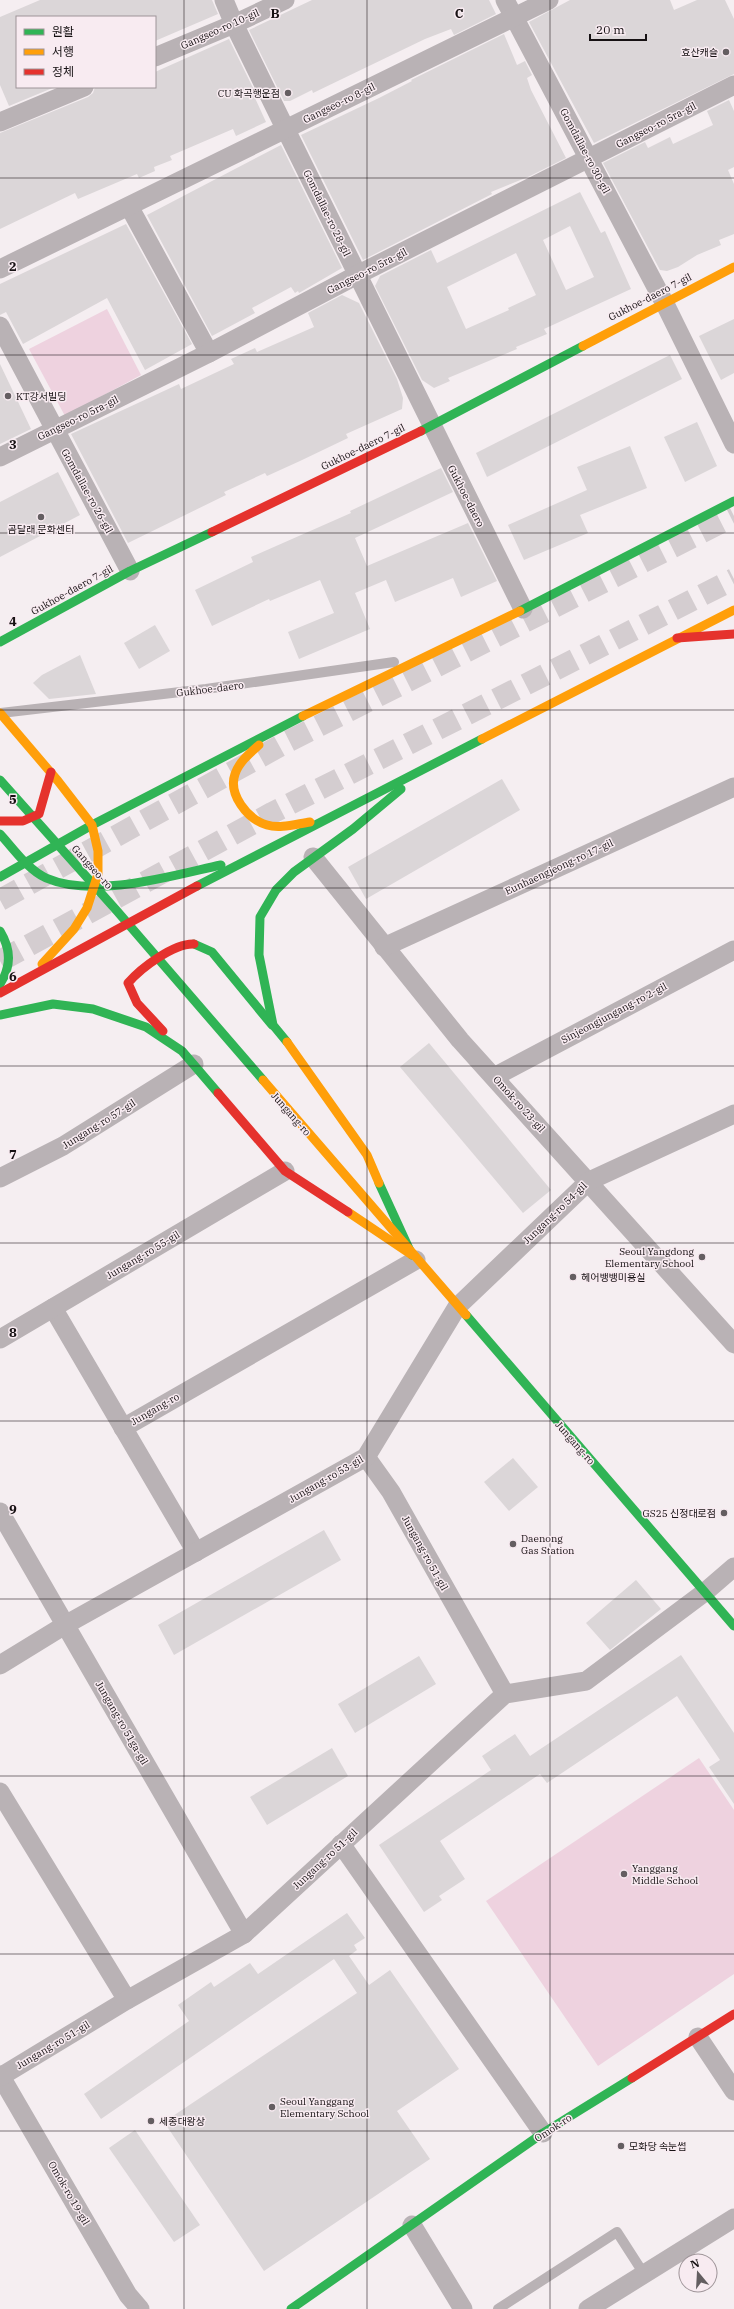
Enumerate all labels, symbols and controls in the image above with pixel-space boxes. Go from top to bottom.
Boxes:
text: B [270,5,280,22]
text: C [455,5,464,22]
street label: Gangseo-ro 10-gil [179,6,261,52]
legend [16,16,156,88]
scale bar [590,16,646,42]
text: 20 m [596,22,625,37]
text: 원활 [52,24,74,39]
text: 서행 [52,44,74,59]
place label: 효산캐슬 [681,46,718,59]
marker: 효산캐슬 [721,47,731,57]
text: 정체 [52,64,74,79]
street label: Gangseo-ro 8-gil [301,80,377,126]
place label: CU 화곡행운점 [218,87,280,100]
marker: CU 화곡행운점 [283,88,293,98]
street label: Gangseo-ro 5ra-gil [614,99,698,151]
street label: Gomdallae-ro 30-gil [557,106,613,196]
street label: Gomdallae-ro 28-gil [300,168,354,258]
street label: Gangseo-ro 5ra-gil [325,245,409,297]
text: 2 [9,258,17,275]
street label: Gukhoe-daero 7-gil [606,270,694,324]
place label: KT강서빌딩 [16,390,66,403]
marker: KT강서빌딩 [3,391,13,401]
street label: Gangseo-ro 5ra-gil [35,393,121,443]
street label: Gukhoe-daero 7-gil [319,421,407,473]
text: 3 [9,436,17,453]
street label: Gomdallae-ro 26-gil [58,446,116,536]
street label: Gukhoe-daero [445,463,487,529]
marker: 곰달래 문화센터 [36,512,46,522]
place label: 곰달래 문화센터 [8,523,74,536]
street label: Gukhoe-daero 7-gil [29,562,115,618]
text: 4 [9,613,17,630]
street label: Gukhoe-daero [176,678,245,700]
text: 5 [9,791,17,808]
street label: Eunhaengjeong-ro 17-gil [503,836,615,898]
street label: Gangseo-ro [69,842,115,892]
text: 6 [9,968,17,985]
street label: Sinjeongjungang-ro 2-gil [559,980,669,1046]
street label: Omok-ro 23-gil [490,1073,548,1135]
street label: Jungang-ro [268,1089,314,1139]
street label: Jungang-ro 57-gil [60,1096,138,1152]
text: 7 [9,1146,17,1163]
street label: Jungang-ro 54-gil [520,1179,590,1247]
street label: Jungang-ro 55-gil [104,1228,182,1282]
place label: Seoul Yangdong Elementary School [605,1245,695,1270]
marker: Seoul Yangdong Elementary School [697,1252,707,1262]
place label: 헤어뱅뱅미용실 [581,1271,645,1284]
marker: 헤어뱅뱅미용실 [568,1272,578,1282]
text: 8 [9,1324,17,1341]
street label: Jungang-ro [128,1390,182,1428]
street label: Jungang-ro [552,1418,598,1468]
street label: Jungang-ro 53-gil [286,1452,366,1506]
text: 9 [9,1501,17,1518]
place label: GS25 신정대로점 [643,1507,716,1520]
marker: GS25 신정대로점 [719,1508,729,1518]
street label: Jungang-ro 51-gil [399,1513,451,1593]
place label: Daenong Gas Station [521,1532,575,1557]
marker: Daenong Gas Station [508,1539,518,1549]
street label: Jungang-ro 51ga-gil [93,1679,151,1767]
street label: Jungang-ro 51-gil [290,1826,360,1892]
place label: Yanggang Middle School [632,1862,698,1887]
marker: Yanggang Middle School [619,1869,629,1879]
street label: Jungang-ro 51-gil [14,2018,92,2072]
place label: Seoul Yanggang Elementary School [280,2095,369,2120]
marker: Seoul Yanggang Elementary School [267,2102,277,2112]
street label: Omok-ro [532,2111,574,2145]
place label: 세종대왕상 [159,2115,205,2128]
marker: 세종대왕상 [146,2116,156,2126]
place label: 모화당 속눈썹 [629,2140,687,2153]
marker: 모화당 속눈썹 [616,2141,626,2151]
street label: Omok-ro 19-gil [45,2159,93,2227]
north arrow [678,2253,718,2293]
text: N [689,2255,701,2271]

